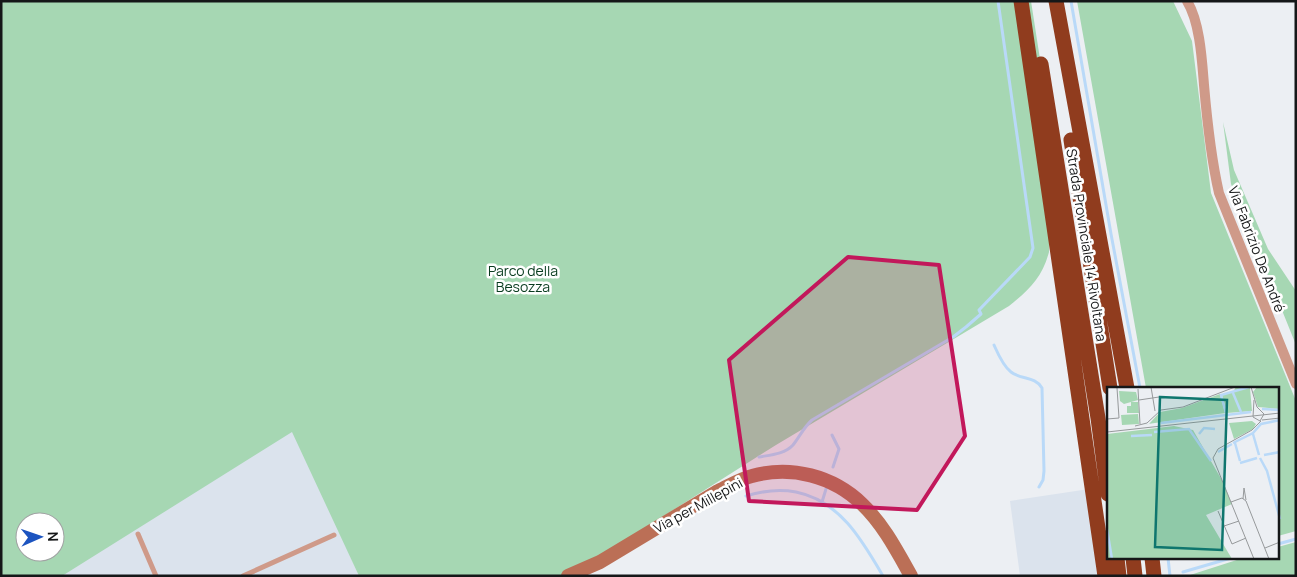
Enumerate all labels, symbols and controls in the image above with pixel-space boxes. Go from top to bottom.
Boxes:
street label: Strada Provinciale 14 Rivoltana [1062,147,1112,343]
street label: Via Fabrizio De André [1224,183,1290,315]
park label: Parco della Besozza [488,261,558,296]
inset map [1107,387,1280,560]
street label: Via per Millepini [650,473,746,537]
north arrow [15,512,65,562]
text: N [44,531,63,542]

